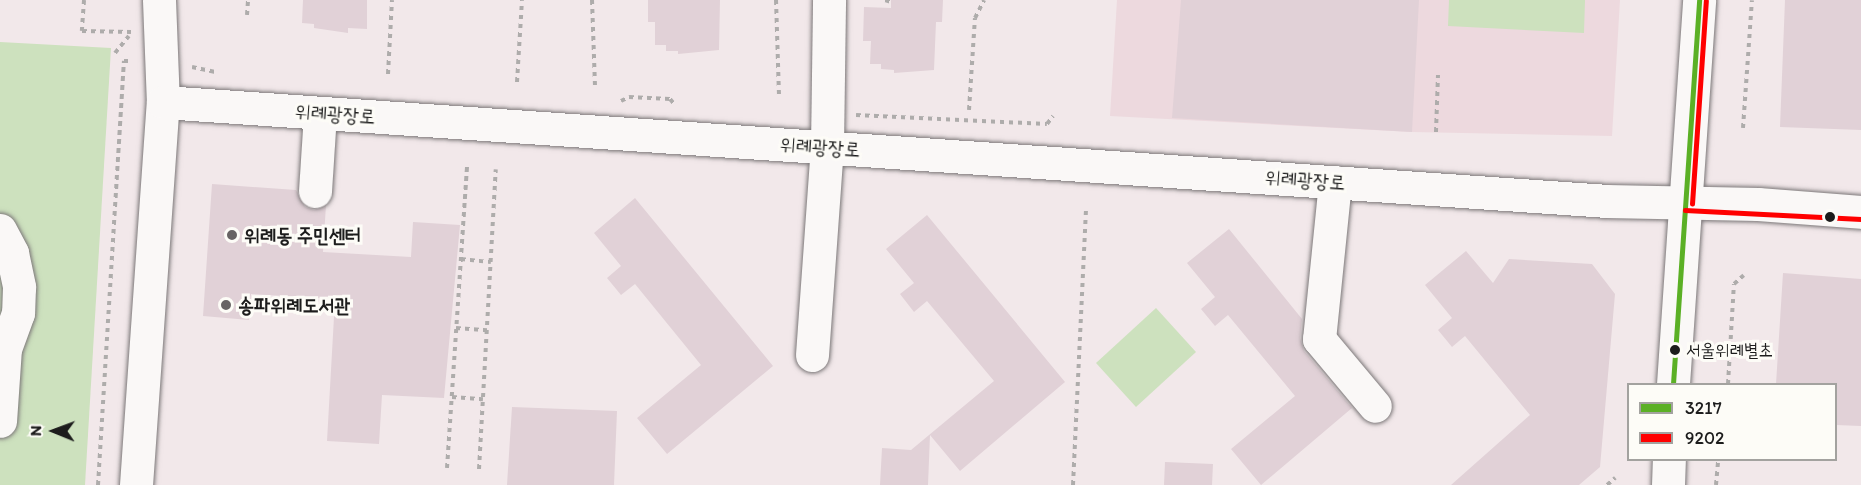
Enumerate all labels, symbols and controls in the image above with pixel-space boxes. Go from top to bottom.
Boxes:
street label: 위례광장로 [294,99,376,129]
street label: 위례광장로 [779,132,861,162]
street label: 위례광장로 [1264,165,1346,195]
unlabelled marker [1824,211,1836,223]
place label: 위례동 주민센터 [244,223,361,247]
marker: 위례동 주민센터 [225,228,239,242]
place label: 송파위례도서관 [238,293,351,317]
marker: 송파위례도서관 [219,298,233,312]
place label: 서울위례별초 [1686,339,1773,361]
marker: 서울위례별초 [1669,344,1681,356]
legend [1627,383,1837,461]
text: 3217 [1685,397,1722,419]
north arrow [24,401,84,461]
text: N [26,425,45,436]
text: 9202 [1685,427,1724,449]

